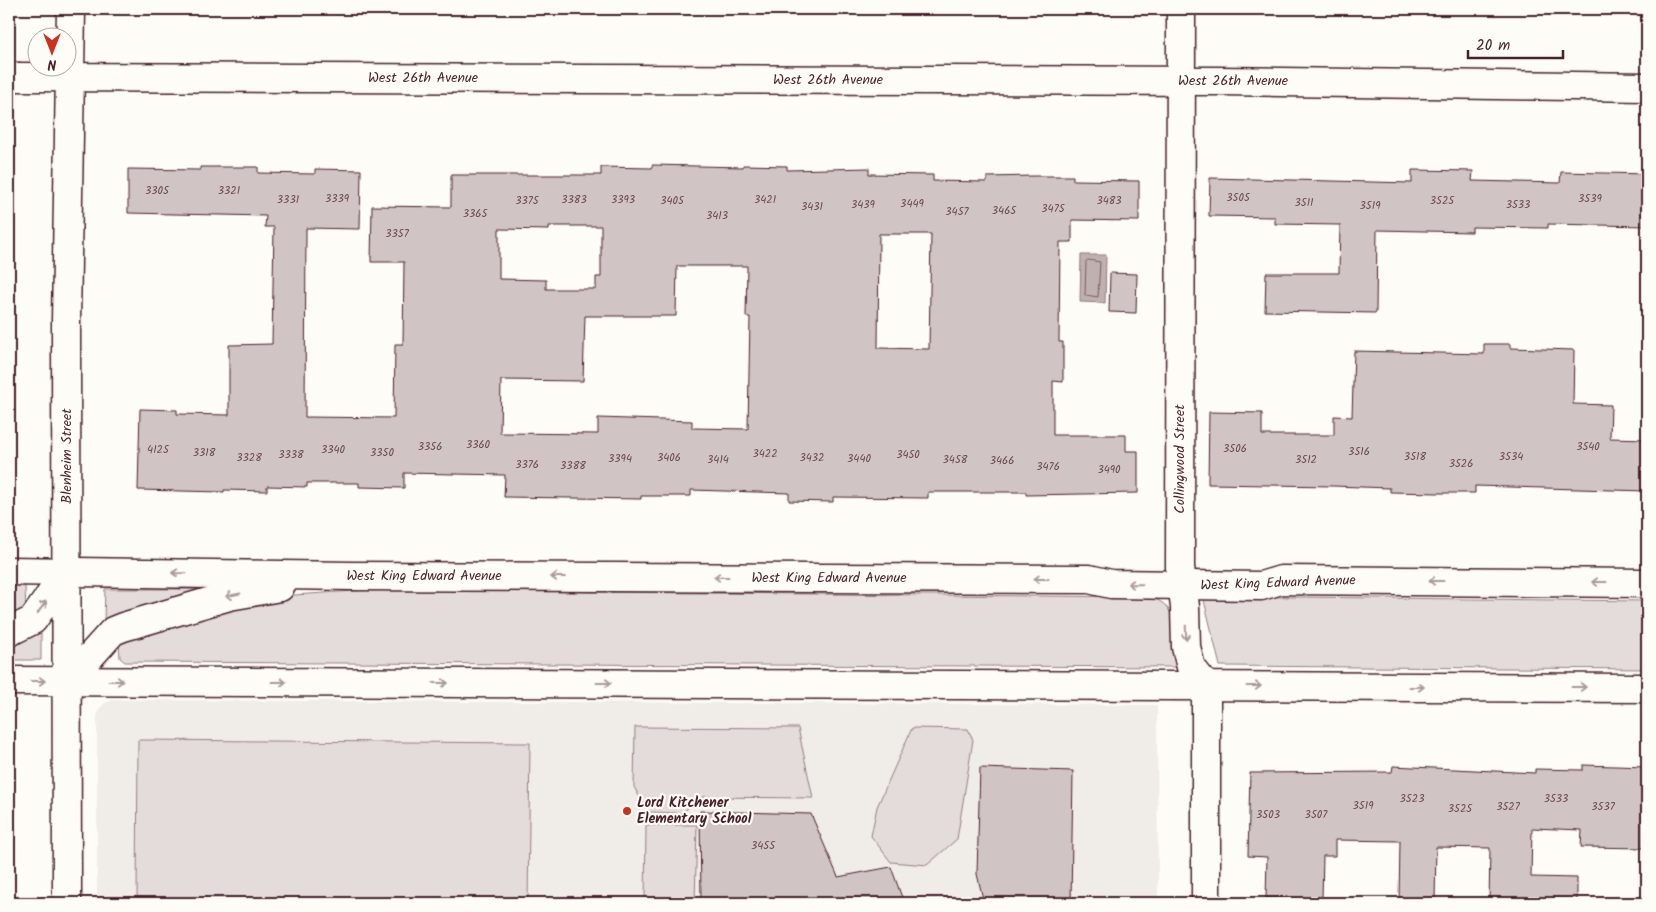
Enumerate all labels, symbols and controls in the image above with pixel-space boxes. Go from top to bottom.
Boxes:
north arrow [28,28,78,78]
scale bar [1468,28,1564,60]
text: 20 m [1476,34,1510,58]
text: N [47,53,56,75]
street label: West 26th Avenue [368,67,479,89]
street label: West 26th Avenue [773,69,884,91]
street label: West 26th Avenue [1178,70,1289,92]
house number: 3305 [145,182,170,200]
house number: 3321 [218,182,240,200]
house number: 3505 [1226,189,1251,207]
house number: 3339 [325,190,350,208]
house number: 3539 [1578,190,1603,208]
house number: 3331 [277,191,299,209]
house number: 3383 [561,191,587,209]
house number: 3393 [611,191,635,209]
house number: 3421 [754,191,776,209]
house number: 3375 [515,192,540,210]
house number: 3405 [660,192,685,210]
house number: 3483 [1096,192,1122,210]
house number: 3525 [1430,192,1455,210]
house number: 3511 [1294,194,1314,212]
house number: 3449 [900,195,925,213]
house number: 3439 [851,196,876,214]
house number: 3533 [1506,196,1530,214]
house number: 3519 [1359,197,1381,215]
house number: 3431 [801,198,823,216]
house number: 3475 [1041,200,1066,218]
house number: 3465 [992,202,1017,220]
house number: 3457 [945,203,970,221]
house number: 3365 [463,205,488,223]
house number: 3413 [706,207,728,225]
house number: 3357 [385,225,410,243]
street label: Collingwood Street [1169,404,1191,514]
street label: Blenheim Street [56,408,78,504]
house number: 3360 [466,436,491,454]
house number: 3356 [418,438,442,456]
house number: 3540 [1576,438,1600,456]
house number: 3506 [1223,440,1247,458]
house number: 4125 [147,441,170,459]
house number: 3340 [321,441,346,459]
house number: 3516 [1348,443,1370,461]
house number: 3318 [193,444,216,462]
house number: 3350 [370,444,394,462]
house number: 3422 [752,445,778,463]
house number: 3338 [278,446,304,464]
house number: 3450 [896,446,920,464]
house number: 3518 [1404,448,1427,466]
house number: 3534 [1499,448,1523,466]
house number: 3328 [236,449,262,467]
house number: 3406 [657,449,681,467]
house number: 3432 [799,449,825,467]
house number: 3394 [608,450,632,468]
house number: 3440 [847,450,871,468]
house number: 3414 [707,451,729,469]
house number: 3458 [943,451,968,469]
house number: 3512 [1295,451,1317,469]
house number: 3466 [990,452,1014,470]
house number: 3526 [1449,455,1473,473]
house number: 3376 [515,456,539,474]
house number: 3388 [560,457,586,475]
house number: 3476 [1036,458,1060,476]
house number: 3490 [1097,461,1121,479]
street label: West King Edward Avenue [346,565,502,587]
street label: West King Edward Avenue [751,567,907,589]
one-way arrow [172,568,188,578]
street label: West King Edward Avenue [1200,569,1357,597]
one-way arrow [550,572,566,582]
one-way arrow [713,572,729,582]
one-way arrow [1033,574,1049,583]
one-way arrow [1428,576,1444,586]
one-way arrow [1591,578,1607,587]
one-way arrow [1127,579,1143,589]
one-way arrow [226,591,242,601]
one-way arrow [37,600,47,614]
one-way arrow [1181,625,1191,641]
one-way arrow [30,676,46,686]
one-way arrow [108,676,124,686]
one-way arrow [270,677,287,687]
one-way arrow [433,678,449,688]
one-way arrow [596,678,612,688]
one-way arrow [1246,681,1262,691]
one-way arrow [1408,682,1425,692]
one-way arrow [1571,682,1587,692]
house number: 3523 [1400,790,1424,808]
house number: 3533 [1544,790,1568,808]
place label: Lord Kitchener Elementary School [637,792,752,830]
house number: 3519 [1352,797,1374,815]
house number: 3527 [1496,798,1521,816]
house number: 3537 [1591,798,1616,816]
house number: 3525 [1448,800,1473,818]
marker: Lord Kitchener Elementary School [621,805,633,817]
house number: 3503 [1256,806,1280,824]
house number: 3507 [1305,806,1328,824]
house number: 3455 [751,837,776,855]

